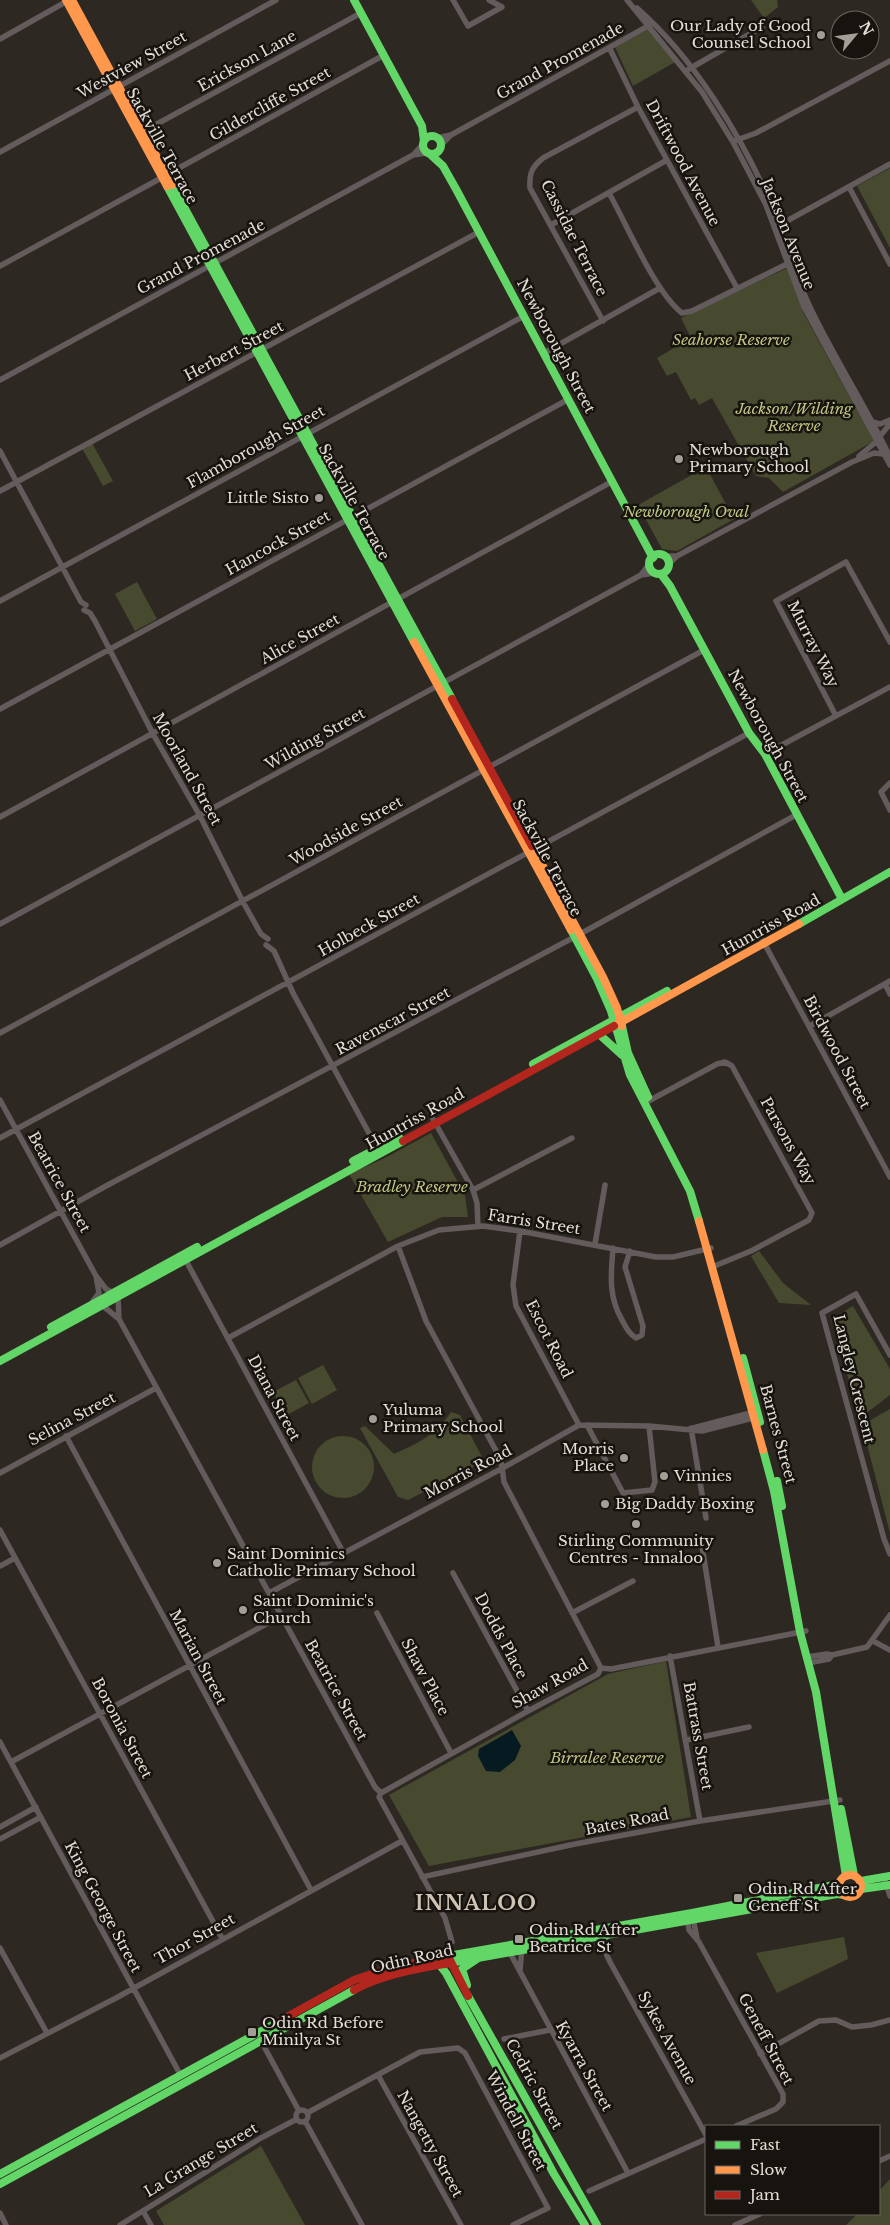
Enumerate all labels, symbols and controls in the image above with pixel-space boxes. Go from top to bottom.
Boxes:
north arrow [830,10,880,60]
place label: Our Lady of Good Counsel School [670,16,811,52]
street label: Grand Promenade [493,18,627,103]
text: N [855,19,877,39]
street label: Erickson Lane [194,26,299,96]
street label: Westview Street [73,27,190,103]
marker: Our Lady of Good Counsel School [815,29,827,41]
street label: Gildercliffe Street [206,62,334,145]
street label: Sackville Terrace [123,84,202,207]
street label: Driftwood Avenue [642,96,725,229]
street label: Jackson Avenue [757,173,820,292]
street label: Cassidae Terrace [537,176,612,299]
street label: Grand Promenade [133,215,268,298]
street label: Newborough Street [513,275,600,417]
street label: Herbert Street [181,316,287,385]
park label: Seahorse Reserve [672,330,790,349]
park label: Jackson/Wilding Reserve [735,399,853,435]
street label: Flamborough Street [184,401,328,492]
street label: Sackville Terrace [315,440,394,563]
place label: Newborough Primary School [689,440,809,476]
marker: Newborough Primary School [673,453,685,465]
place label: Little Sisto [227,488,309,507]
marker: Little Sisto [313,492,325,504]
park label: Newborough Oval [622,502,749,521]
street label: Hancock Street [222,506,334,579]
street label: Murray Way [783,597,844,691]
street label: Alice Street [256,609,343,669]
street label: Newborough Street [724,666,813,806]
street label: Wilding Street [261,703,368,774]
street label: Moorland Street [149,709,226,829]
street label: Woodside Street [285,791,406,870]
street label: Sackville Terrace [509,796,586,920]
street label: Holbeck Street [315,889,423,960]
street label: Huntriss Road [718,890,823,959]
street label: Ravenscar Street [332,982,454,1059]
street label: Birdwood Street [800,992,875,1112]
street label: Huntriss Road [362,1084,467,1153]
street label: Parsons Way [757,1094,820,1188]
street label: Beatrice Street [24,1128,95,1236]
park label: Bradley Reserve [355,1177,468,1196]
street label: Farris Street [486,1205,582,1238]
street label: Escot Road [522,1296,577,1381]
street label: Langley Crescent [829,1312,880,1446]
street label: Diana Street [244,1352,305,1444]
street label: Barnes Street [756,1382,801,1486]
street label: Selina Street [25,1387,119,1450]
place label: Yuluma Primary School [382,1400,503,1436]
marker: Yuluma Primary School [367,1413,379,1425]
place label: Morris Place [562,1439,614,1475]
street label: Morris Road [421,1441,515,1503]
marker: Morris Place [618,1452,630,1464]
place label: Vinnies [673,1466,732,1485]
marker: Vinnies [658,1470,670,1482]
place label: Big Daddy Boxing [615,1494,755,1513]
marker: Big Daddy Boxing [599,1498,611,1510]
marker: Stirling Community Centres - Innaloo [630,1518,642,1530]
place label: Stirling Community Centres - Innaloo [558,1531,714,1567]
place label: Saint Dominics Catholic Primary School [227,1544,416,1580]
marker: Saint Dominics Catholic Primary School [211,1557,223,1569]
street label: Dodds Place [471,1590,532,1682]
place label: Saint Dominic's Church [253,1591,374,1627]
marker: Saint Dominic's Church [237,1604,249,1616]
street label: Marian Street [165,1606,232,1708]
street label: Shaw Place [397,1635,454,1719]
street label: Beatrice Street [301,1636,372,1744]
street label: Shaw Road [508,1655,591,1712]
street label: Boronia Street [88,1674,157,1782]
street label: Battrass Street [680,1680,717,1792]
park label: Birralee Reserve [549,1748,664,1767]
street label: Bates Road [583,1804,670,1839]
street label: King George Street [61,1838,146,1976]
place label: Odin Rd After Geneff St [748,1879,858,1915]
district label: INNALOO [415,1891,537,1915]
marker: Odin Rd After Geneff St [732,1892,744,1904]
street label: Thor Street [152,1909,238,1968]
place label: Odin Rd After Beatrice St [529,1920,639,1956]
marker: Odin Rd After Beatrice St [513,1933,525,1945]
street label: Odin Road [369,1940,455,1977]
street label: Sykes Avenue [634,1988,701,2088]
street label: Geneff Street [734,1990,799,2088]
place label: Odin Rd Before Minilya St [262,2013,384,2049]
street label: Kyarra Street [552,2017,617,2114]
marker: Odin Rd Before Minilya St [246,2026,258,2038]
street label: Cedric Street [502,2035,567,2133]
street label: Windell Street [482,2066,551,2174]
street label: Nangetty Street [393,2087,468,2201]
street label: La Grange Street [141,2118,261,2201]
legend [705,2125,880,2215]
text: Fast [750,2135,781,2154]
text: Slow [750,2160,787,2179]
text: Jam [748,2185,780,2204]

